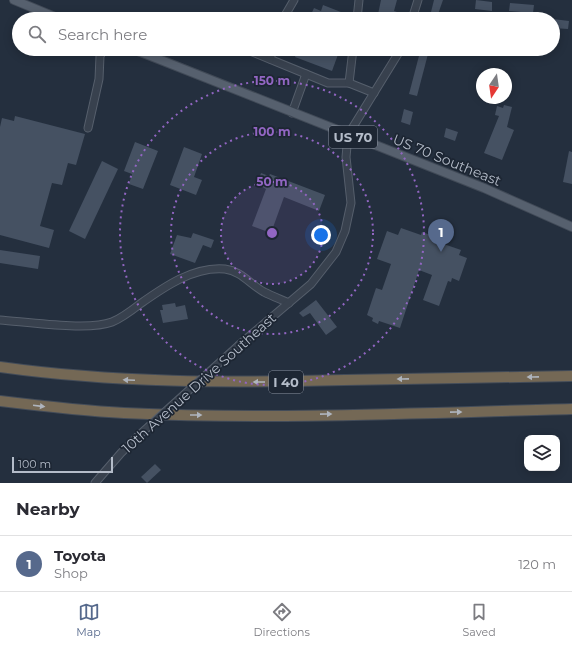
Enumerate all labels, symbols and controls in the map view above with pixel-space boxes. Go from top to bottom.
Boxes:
search box [12,12,560,56]
icon: search [26,23,48,45]
text: Search here [58,25,147,44]
north arrow [476,68,512,104]
text: 150 m [254,73,290,88]
text: 100 m [254,124,290,139]
road number: US 70 [329,126,377,148]
street label: US 70 Southeast [390,130,504,190]
text: 50 m [256,174,288,189]
pin: 1 [428,219,454,252]
your location [311,225,331,245]
centre of rings [265,226,279,240]
street label: 10th Avenue Drive Southeast [118,309,280,457]
road number: I 40 [269,371,303,393]
one-way arrow [526,374,539,380]
one-way arrow [123,376,135,383]
one-way arrow [396,376,409,382]
one-way arrow [252,379,265,385]
one-way arrow [33,402,45,409]
one-way arrow [450,409,463,415]
one-way arrow [320,411,332,418]
one-way arrow [190,412,203,418]
map controls [524,435,560,471]
button: layers [524,435,560,471]
scale bar [12,455,113,474]
text: 100 m [18,457,51,471]
text: Nearby [16,499,80,519]
text: Toyota [54,546,106,565]
text: 1 [26,556,32,572]
text: 120 m [518,556,556,572]
text: Shop [54,565,88,581]
tab: Map [76,601,101,639]
tab: Directions [254,601,310,639]
tab: Saved [463,601,496,639]

